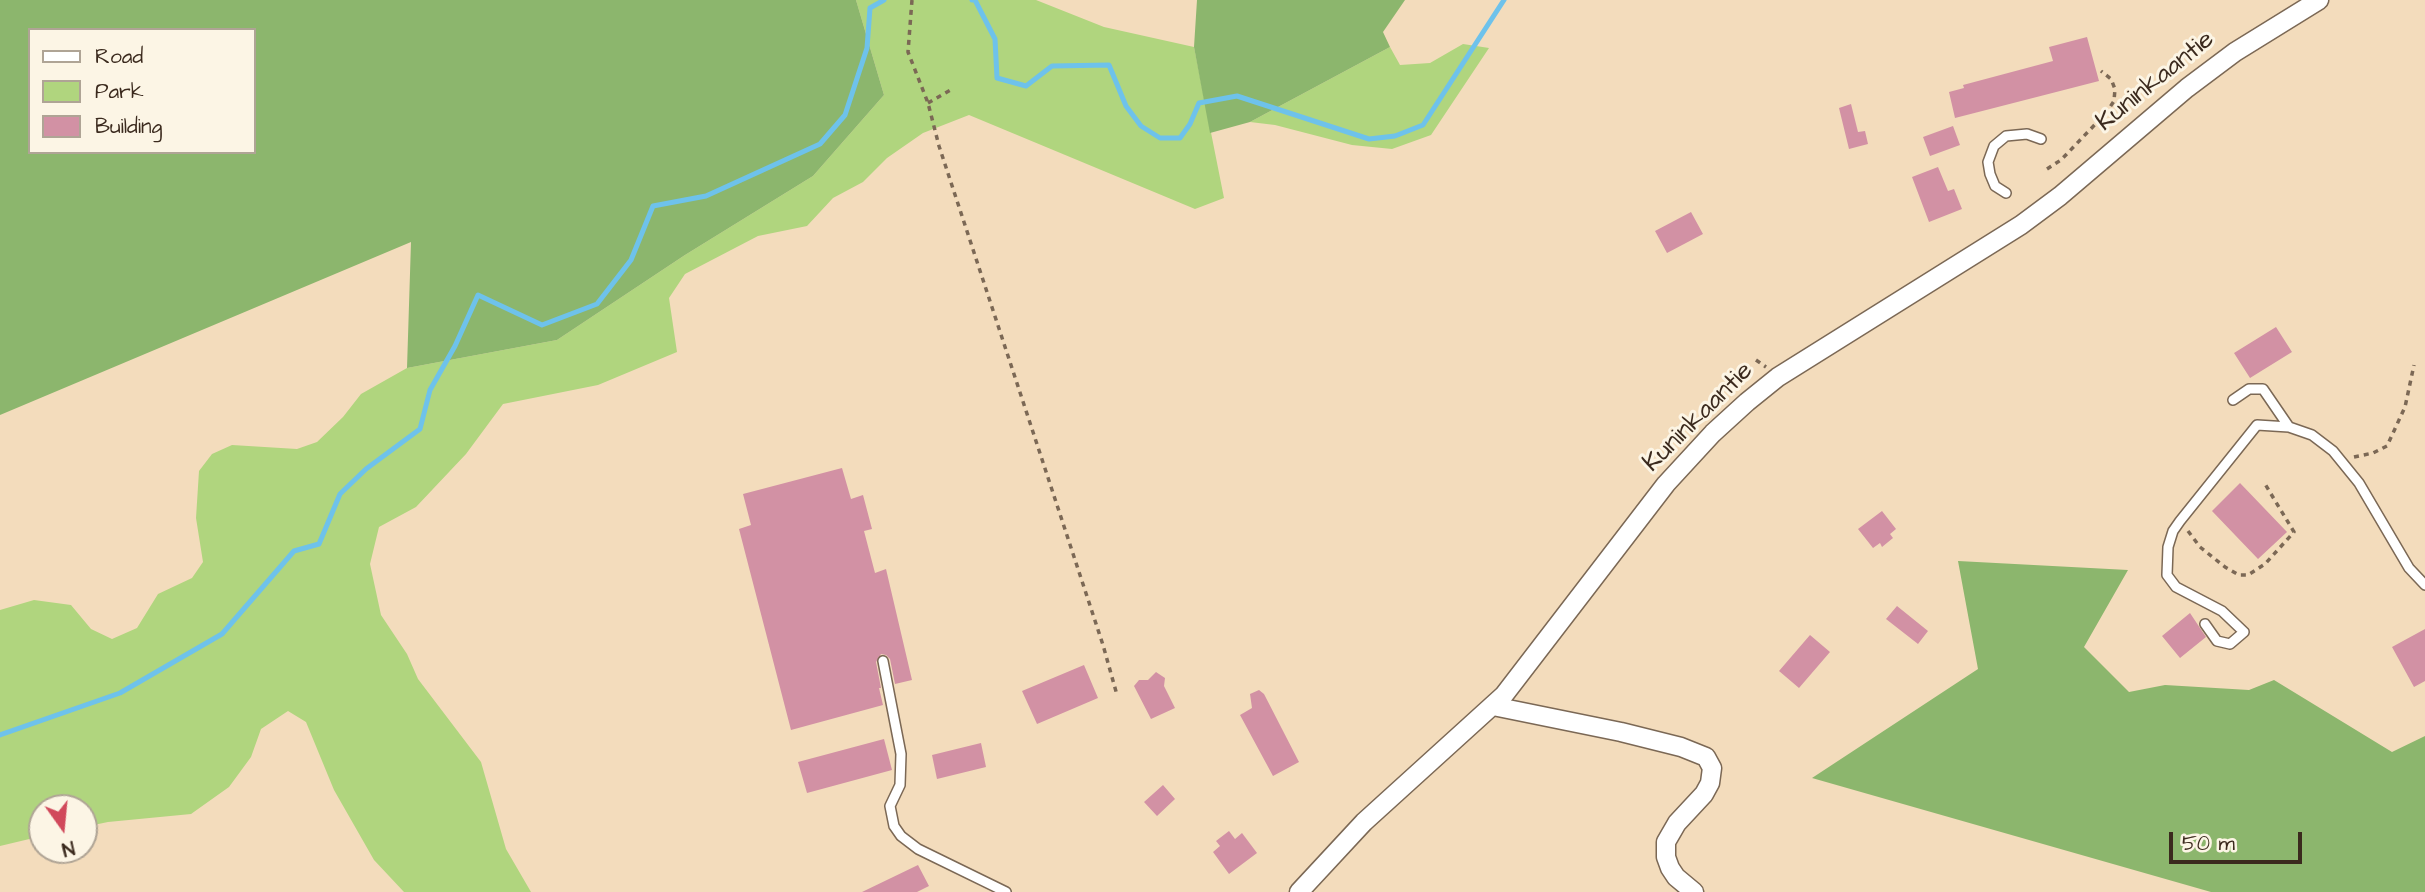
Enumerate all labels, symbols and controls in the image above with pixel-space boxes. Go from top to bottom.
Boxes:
street label: Kuninkaantie [2091,25,2221,139]
legend [28,28,256,154]
text: Road [95,42,143,71]
text: Park [95,77,144,106]
text: Building [95,112,162,141]
street label: Kuninkaantie [1637,356,1761,480]
north arrow [28,794,98,864]
scale bar [2173,818,2306,862]
text: 50 m [2182,829,2235,858]
text: N [59,833,77,862]

